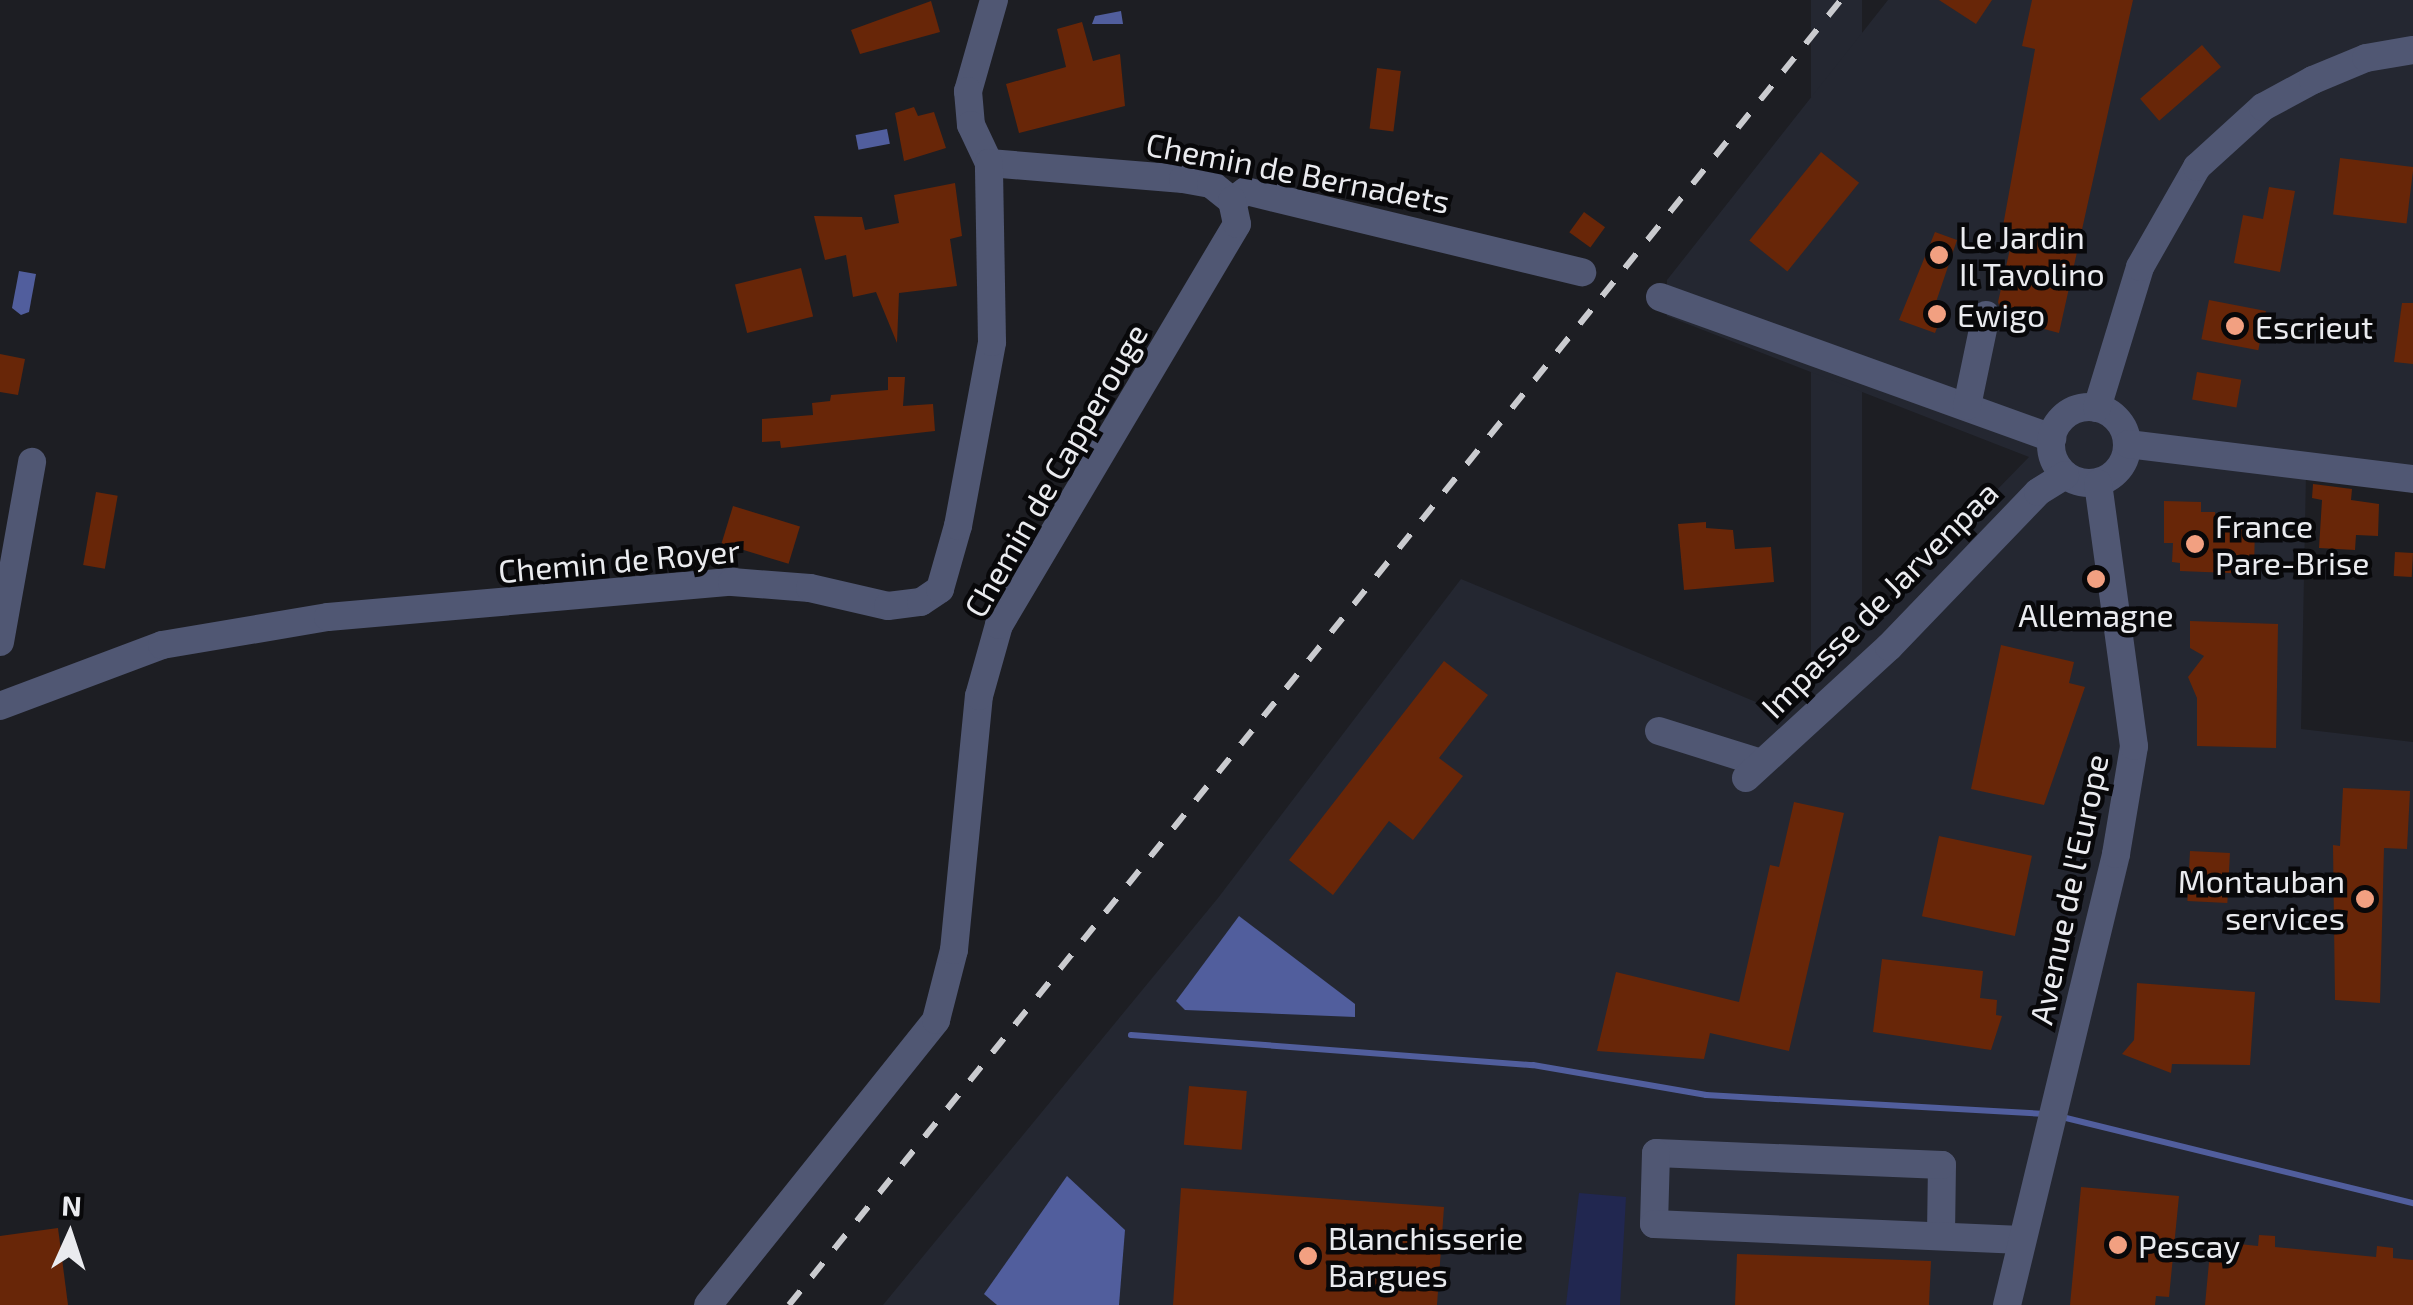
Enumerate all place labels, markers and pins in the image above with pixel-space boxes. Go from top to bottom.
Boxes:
place label: Le Jardin Il Tavolino [1959,218,2106,293]
marker: Le Jardin Il Tavolino [1928,244,1950,266]
place label: Ewigo [1957,295,2045,333]
marker: Ewigo [1926,303,1948,325]
place label: Escrieut [2255,307,2373,345]
marker: Escrieut [2224,315,2246,337]
place label: France Pare-Brise [2215,507,2369,582]
marker: France Pare-Brise [2184,533,2206,555]
marker: Allemagne [2085,568,2107,590]
place label: Allemagne [2018,595,2174,633]
place label: Montauban services [2178,862,2345,937]
marker: Montauban services [2354,888,2376,910]
place label: Blanchisserie Bargues [1328,1219,1523,1294]
place label: Pescay [2138,1226,2240,1264]
marker: Pescay [2107,1234,2129,1256]
marker: Blanchisserie Bargues [1297,1245,1319,1267]

